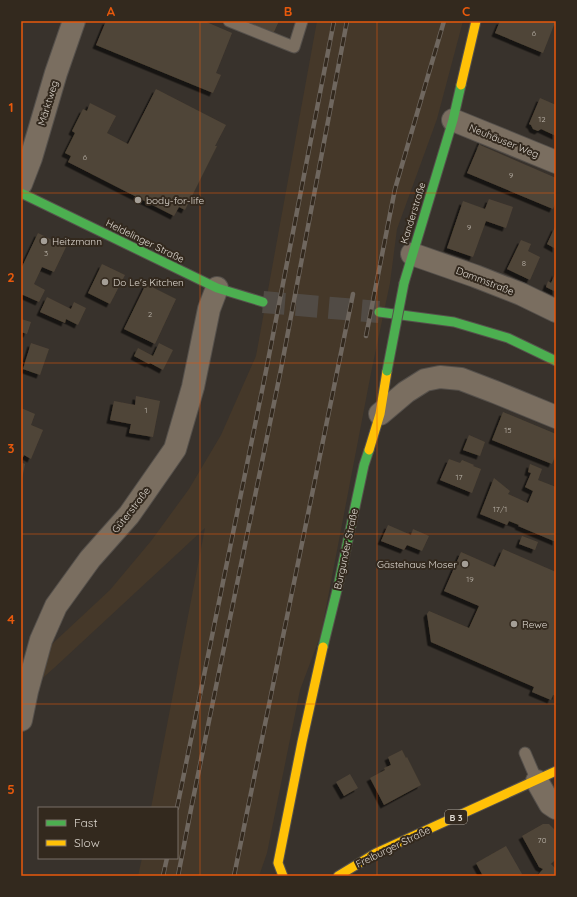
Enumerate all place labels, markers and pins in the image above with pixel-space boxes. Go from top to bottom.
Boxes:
place label: body-for-life [146,194,204,207]
marker: body-for-life [133,195,143,205]
place label: Heitzmann [52,235,102,248]
marker: Heitzmann [39,236,49,246]
place label: Do Le's Kitchen [113,276,184,289]
marker: Do Le's Kitchen [100,277,110,287]
place label: Gästehaus Moser [377,558,457,571]
marker: Gästehaus Moser [460,559,470,569]
place label: Rewe [522,618,548,631]
marker: Rewe [509,619,519,629]

